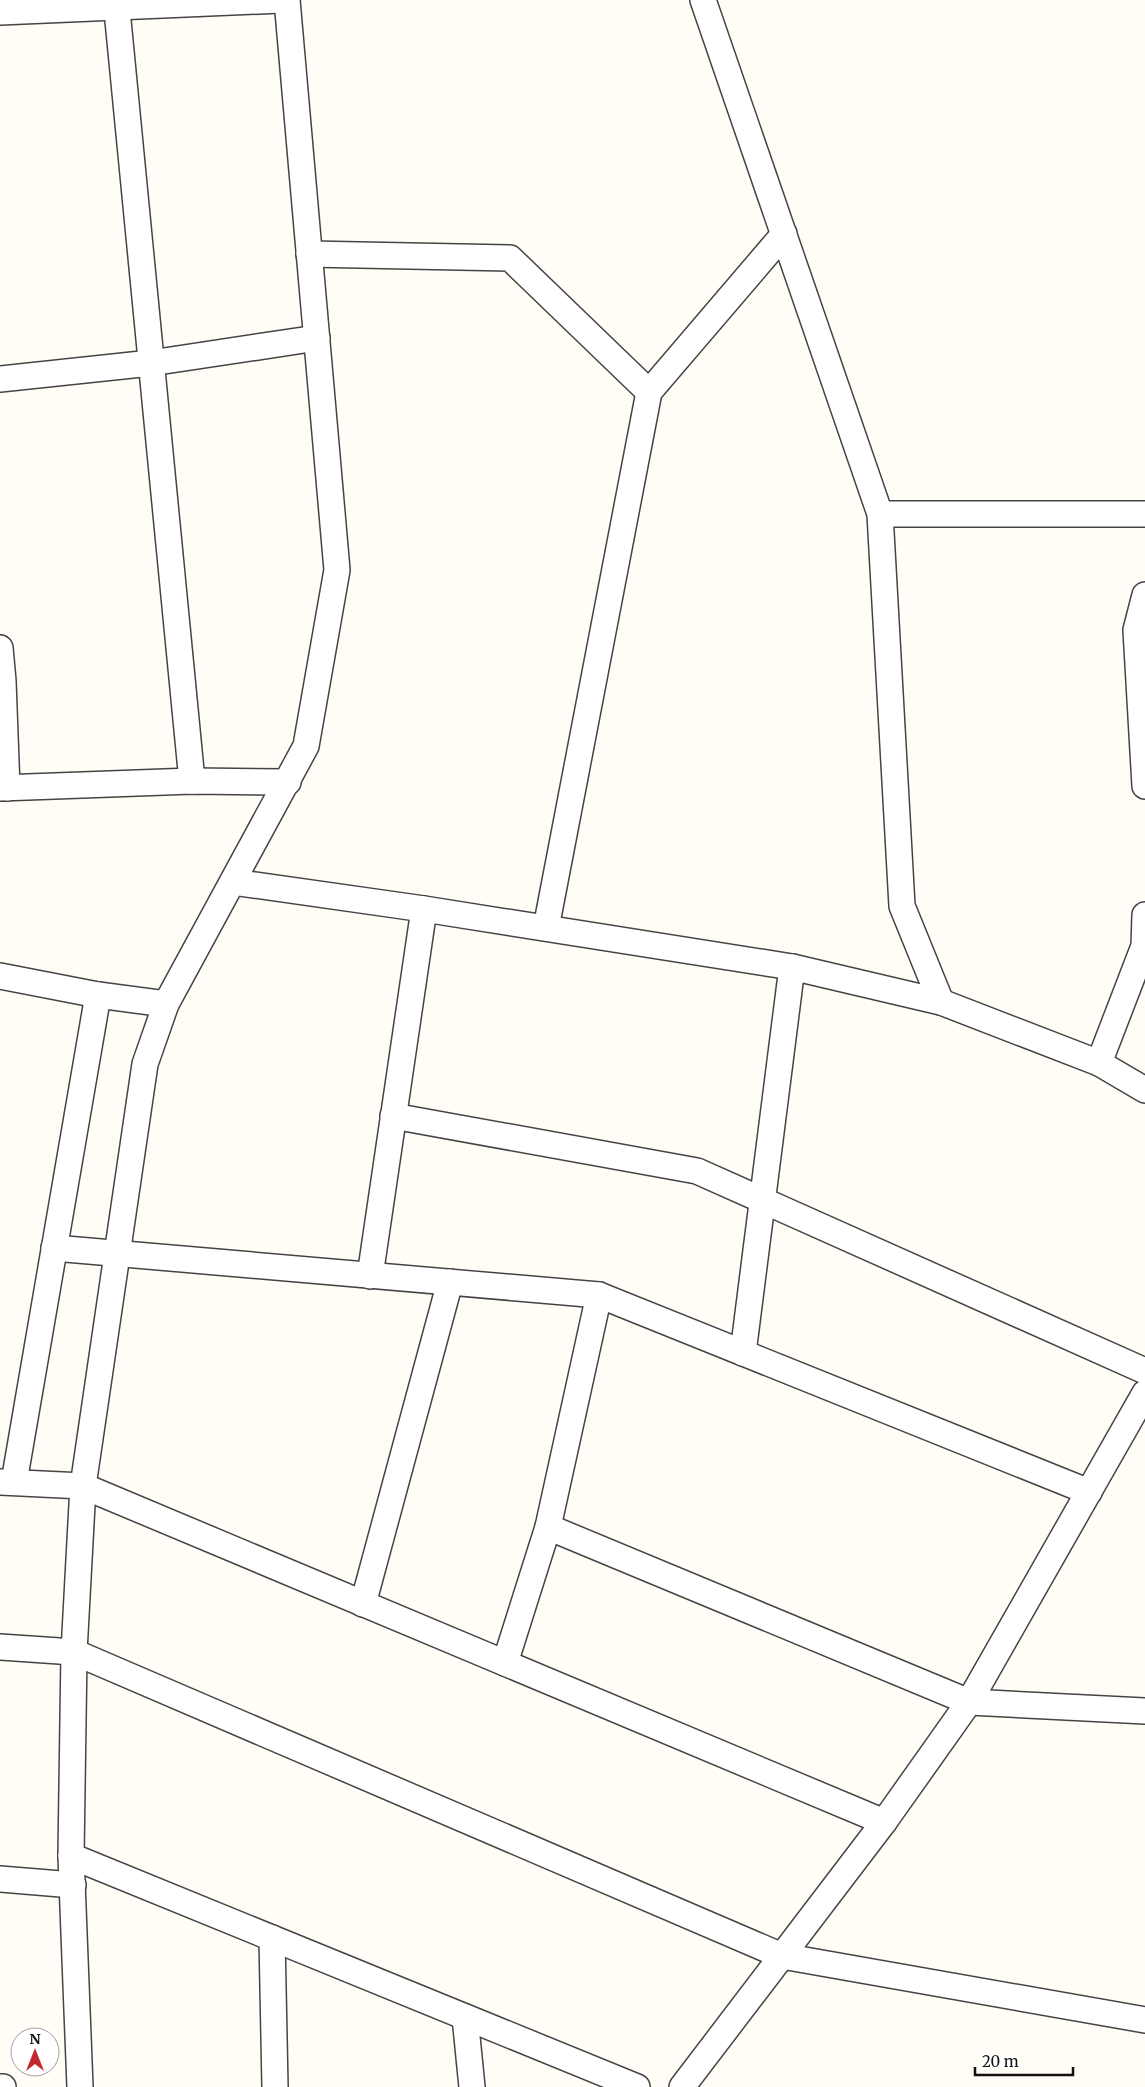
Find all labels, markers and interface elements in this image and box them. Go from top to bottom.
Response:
north arrow [10,2027,60,2077]
text: N [29,2030,41,2048]
scale bar [975,2044,1072,2076]
text: 20 m [982,2052,1019,2071]

